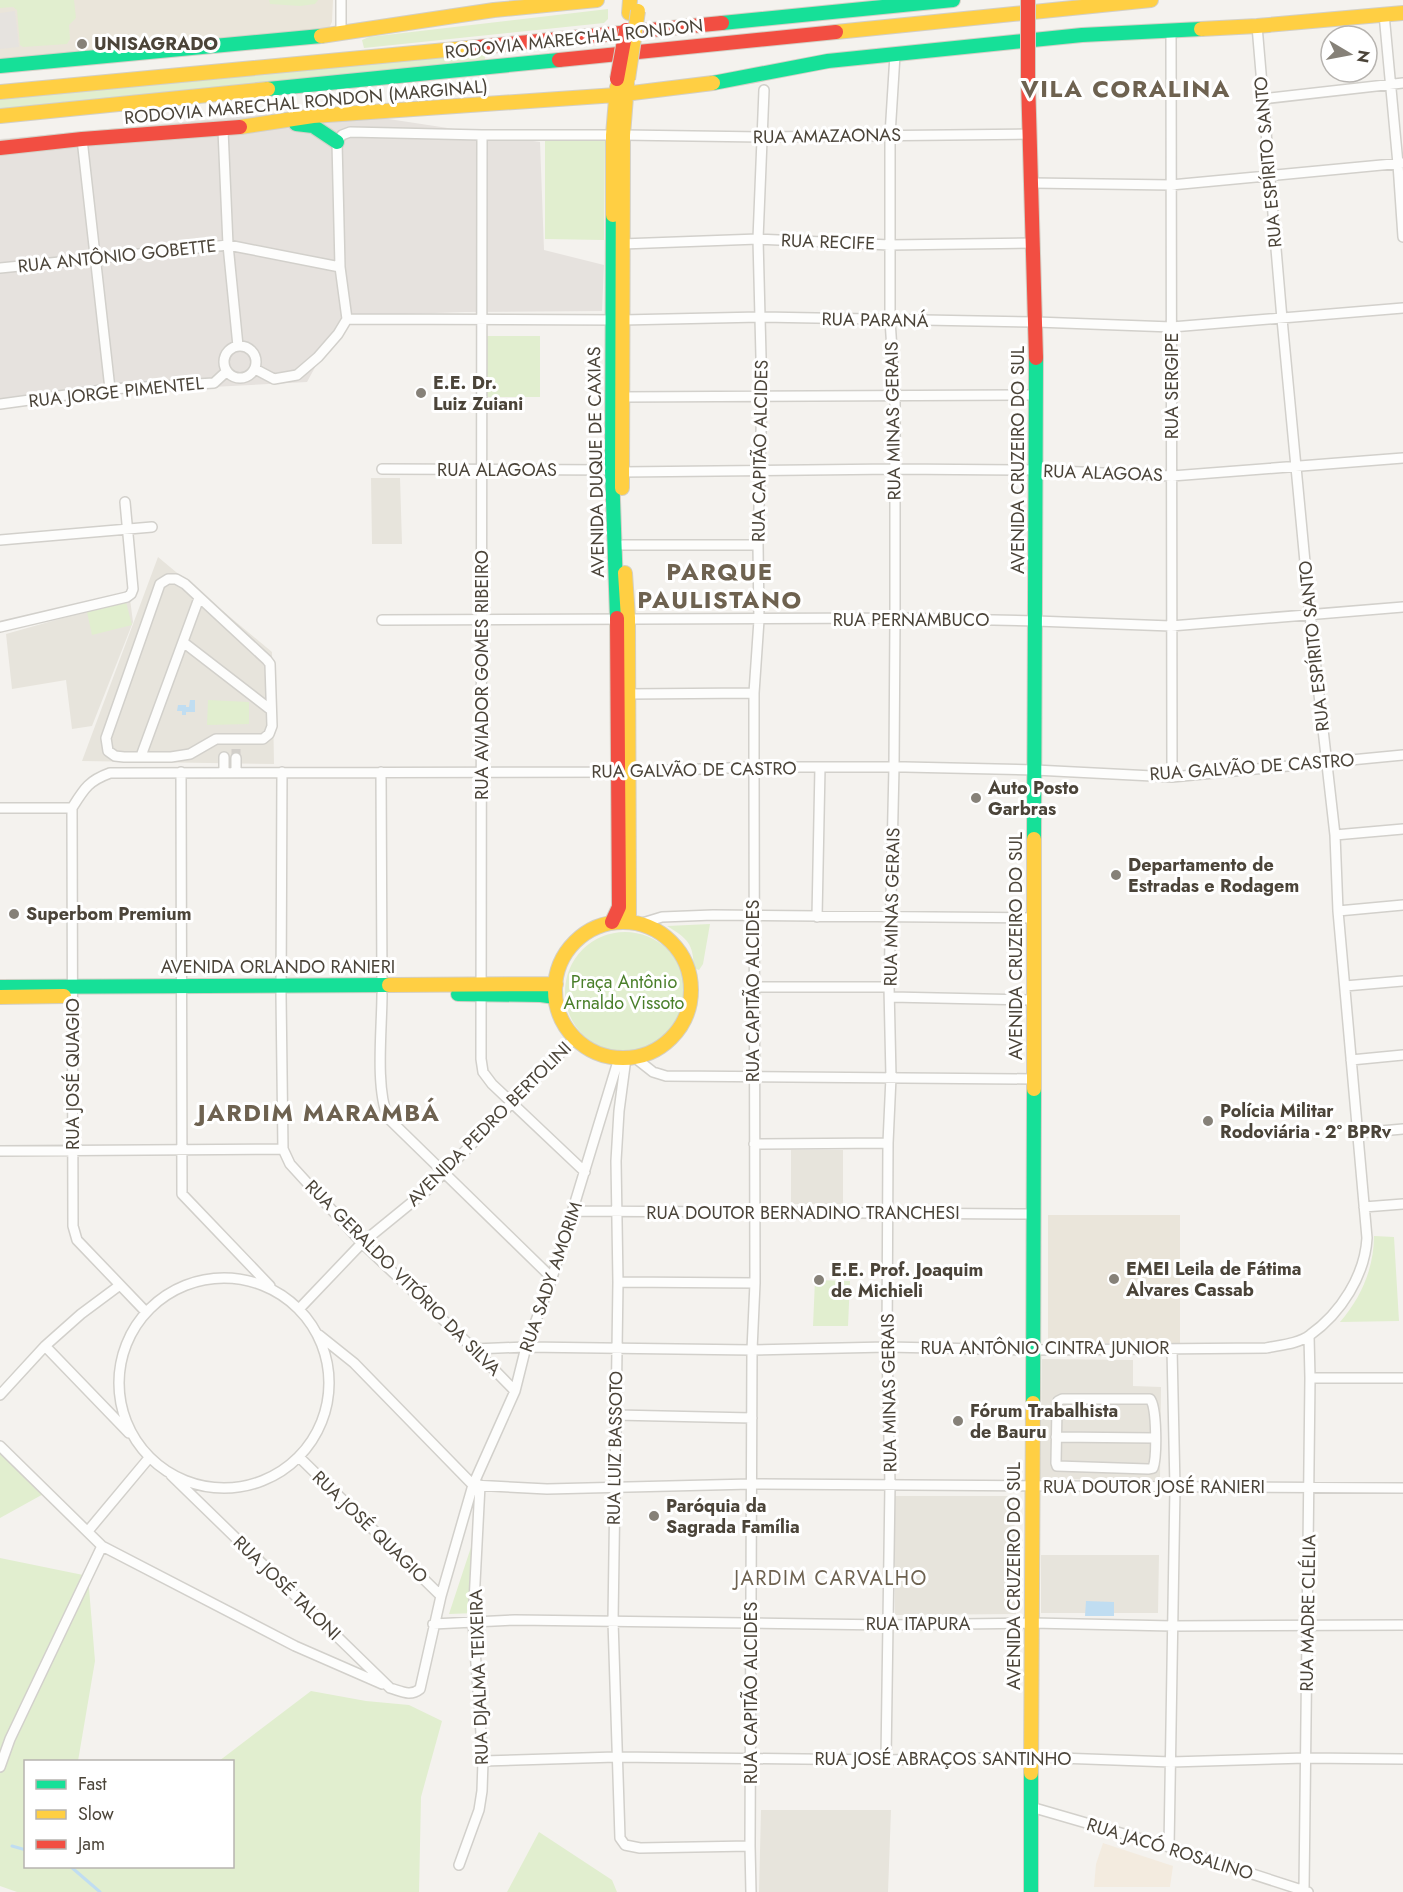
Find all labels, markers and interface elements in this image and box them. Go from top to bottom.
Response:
street label: RODOVIA MARECHAL RONDON [444,13,704,65]
north arrow [1319,24,1379,84]
place label: UNISAGRADO [94,31,218,57]
marker: UNISAGRADO [75,37,89,51]
text: N [1351,48,1376,65]
district label: VILA CORALINA [1020,71,1231,106]
street label: RODOVIA MARECHAL RONDON (MARGINAL) [123,73,489,131]
street label: RUA ESPÍRITO SANTO [1248,75,1288,249]
street label: RUA AMAZAONAS [753,122,901,150]
street label: RUA RECIFE [780,227,876,257]
street label: RUA ANTÔNIO GOBETTE [16,233,218,279]
street label: RUA PARANÁ [821,306,929,334]
street label: RUA SERGIPE [1159,333,1185,439]
street label: RUA MINAS GERAIS [879,341,907,501]
street label: AVENIDA DUQUE DE CAXIAS [581,346,611,578]
street label: AVENIDA CRUZEIRO DO SUL [1005,346,1031,574]
street label: RUA CAPITÃO ALCIDES [745,359,775,542]
street label: RUA JORGE PIMENTEL [27,370,205,414]
place label: E.E. Dr. Luiz Zuiani [433,370,523,417]
marker: E.E. Dr. Luiz Zuiani [414,386,428,400]
street label: RUA ALAGOAS [437,457,557,483]
street label: RUA ALAGOAS [1043,458,1163,488]
street label: RUA AVIADOR GOMES RIBEIRO [469,550,495,800]
district label: PARQUE PAULISTANO [637,554,803,617]
street label: RUA ESPÍRITO SANTO [1292,559,1336,733]
street label: RUA PERNAMBUCO [833,607,989,633]
street label: RUA GALVÃO DE CASTRO [1149,747,1355,787]
street label: RUA GALVÃO DE CASTRO [591,755,797,785]
place label: Auto Posto Garbras [987,775,1079,822]
marker: Auto Posto Garbras [969,791,983,805]
street label: RUA MINAS GERAIS [878,827,906,987]
street label: AVENIDA CRUZEIRO DO SUL [1003,832,1029,1060]
place label: Departamento de Estradas e Rodagem [1128,852,1299,899]
marker: Departamento de Estradas e Rodagem [1109,868,1123,882]
street label: RUA CAPITÃO ALCIDES [740,900,766,1082]
place label: Superbom Premium [26,901,191,927]
marker: Superbom Premium [7,907,21,921]
street label: AVENIDA ORLANDO RANIERI [161,954,395,980]
park label: Praça Antônio Arnaldo Vissoto [564,969,685,1016]
street label: RUA JOSÉ QUAGIO [60,998,86,1150]
street label: AVENIDA PEDRO BERTOLINI [401,1036,577,1212]
district label: JARDIM MARAMBÁ [194,1095,440,1130]
place label: Polícia Militar Rodoviária - 2º BPRv [1220,1098,1392,1145]
marker: Polícia Militar Rodoviária - 2º BPRv [1201,1114,1215,1128]
street label: RUA GERALDO VITÓRIO DA SILVA [299,1174,507,1382]
street label: RUA SADY AMORIM [513,1198,589,1356]
street label: RUA DOUTOR BERNADINO TRANCHESI [646,1200,960,1226]
place label: EMEI Leila de Fátima Alvares Cassab [1125,1256,1301,1303]
place label: E.E. Prof. Joaquim de Michieli [831,1257,983,1304]
marker: EMEI Leila de Fátima Alvares Cassab [1107,1272,1121,1286]
marker: E.E. Prof. Joaquim de Michieli [812,1273,826,1287]
street label: RUA MINAS GERAIS [875,1313,903,1473]
street label: RUA ANTÔNIO CINTRA JUNIOR [921,1335,1169,1361]
street label: RUA LUIZ BASSOTO [601,1371,629,1525]
place label: Fórum Trabalhista de Bauru [970,1398,1118,1445]
marker: Fórum Trabalhista de Bauru [951,1414,965,1428]
street label: AVENIDA CRUZEIRO DO SUL [1001,1462,1027,1690]
street label: RUA JOSÉ QUAGIO [306,1465,434,1589]
street label: RUA DOUTOR JOSÉ RANIERI [1043,1474,1265,1500]
place label: Paróquia da Sagrada Família [666,1493,800,1540]
marker: Paróquia da Sagrada Família [647,1509,661,1523]
street label: RUA JOSÉ TALONI [227,1530,347,1646]
street label: RUA MADRE CLÉLIA [1294,1534,1322,1692]
district label: JARDIM CARVALHO [731,1564,928,1593]
street label: RUA DJALMA TEIXEIRA [463,1588,495,1765]
street label: RUA CAPITÃO ALCIDES [738,1602,764,1784]
street label: RUA ITAPURA [866,1611,970,1637]
street label: RUA JOSÉ ABRAÇOS SANTINHO [814,1746,1072,1772]
legend [24,1760,234,1868]
text: Fast [78,1771,107,1797]
text: Slow [78,1801,115,1827]
street label: RUA JACÓ ROSALINO [1083,1811,1257,1887]
text: Jam [76,1831,105,1857]

